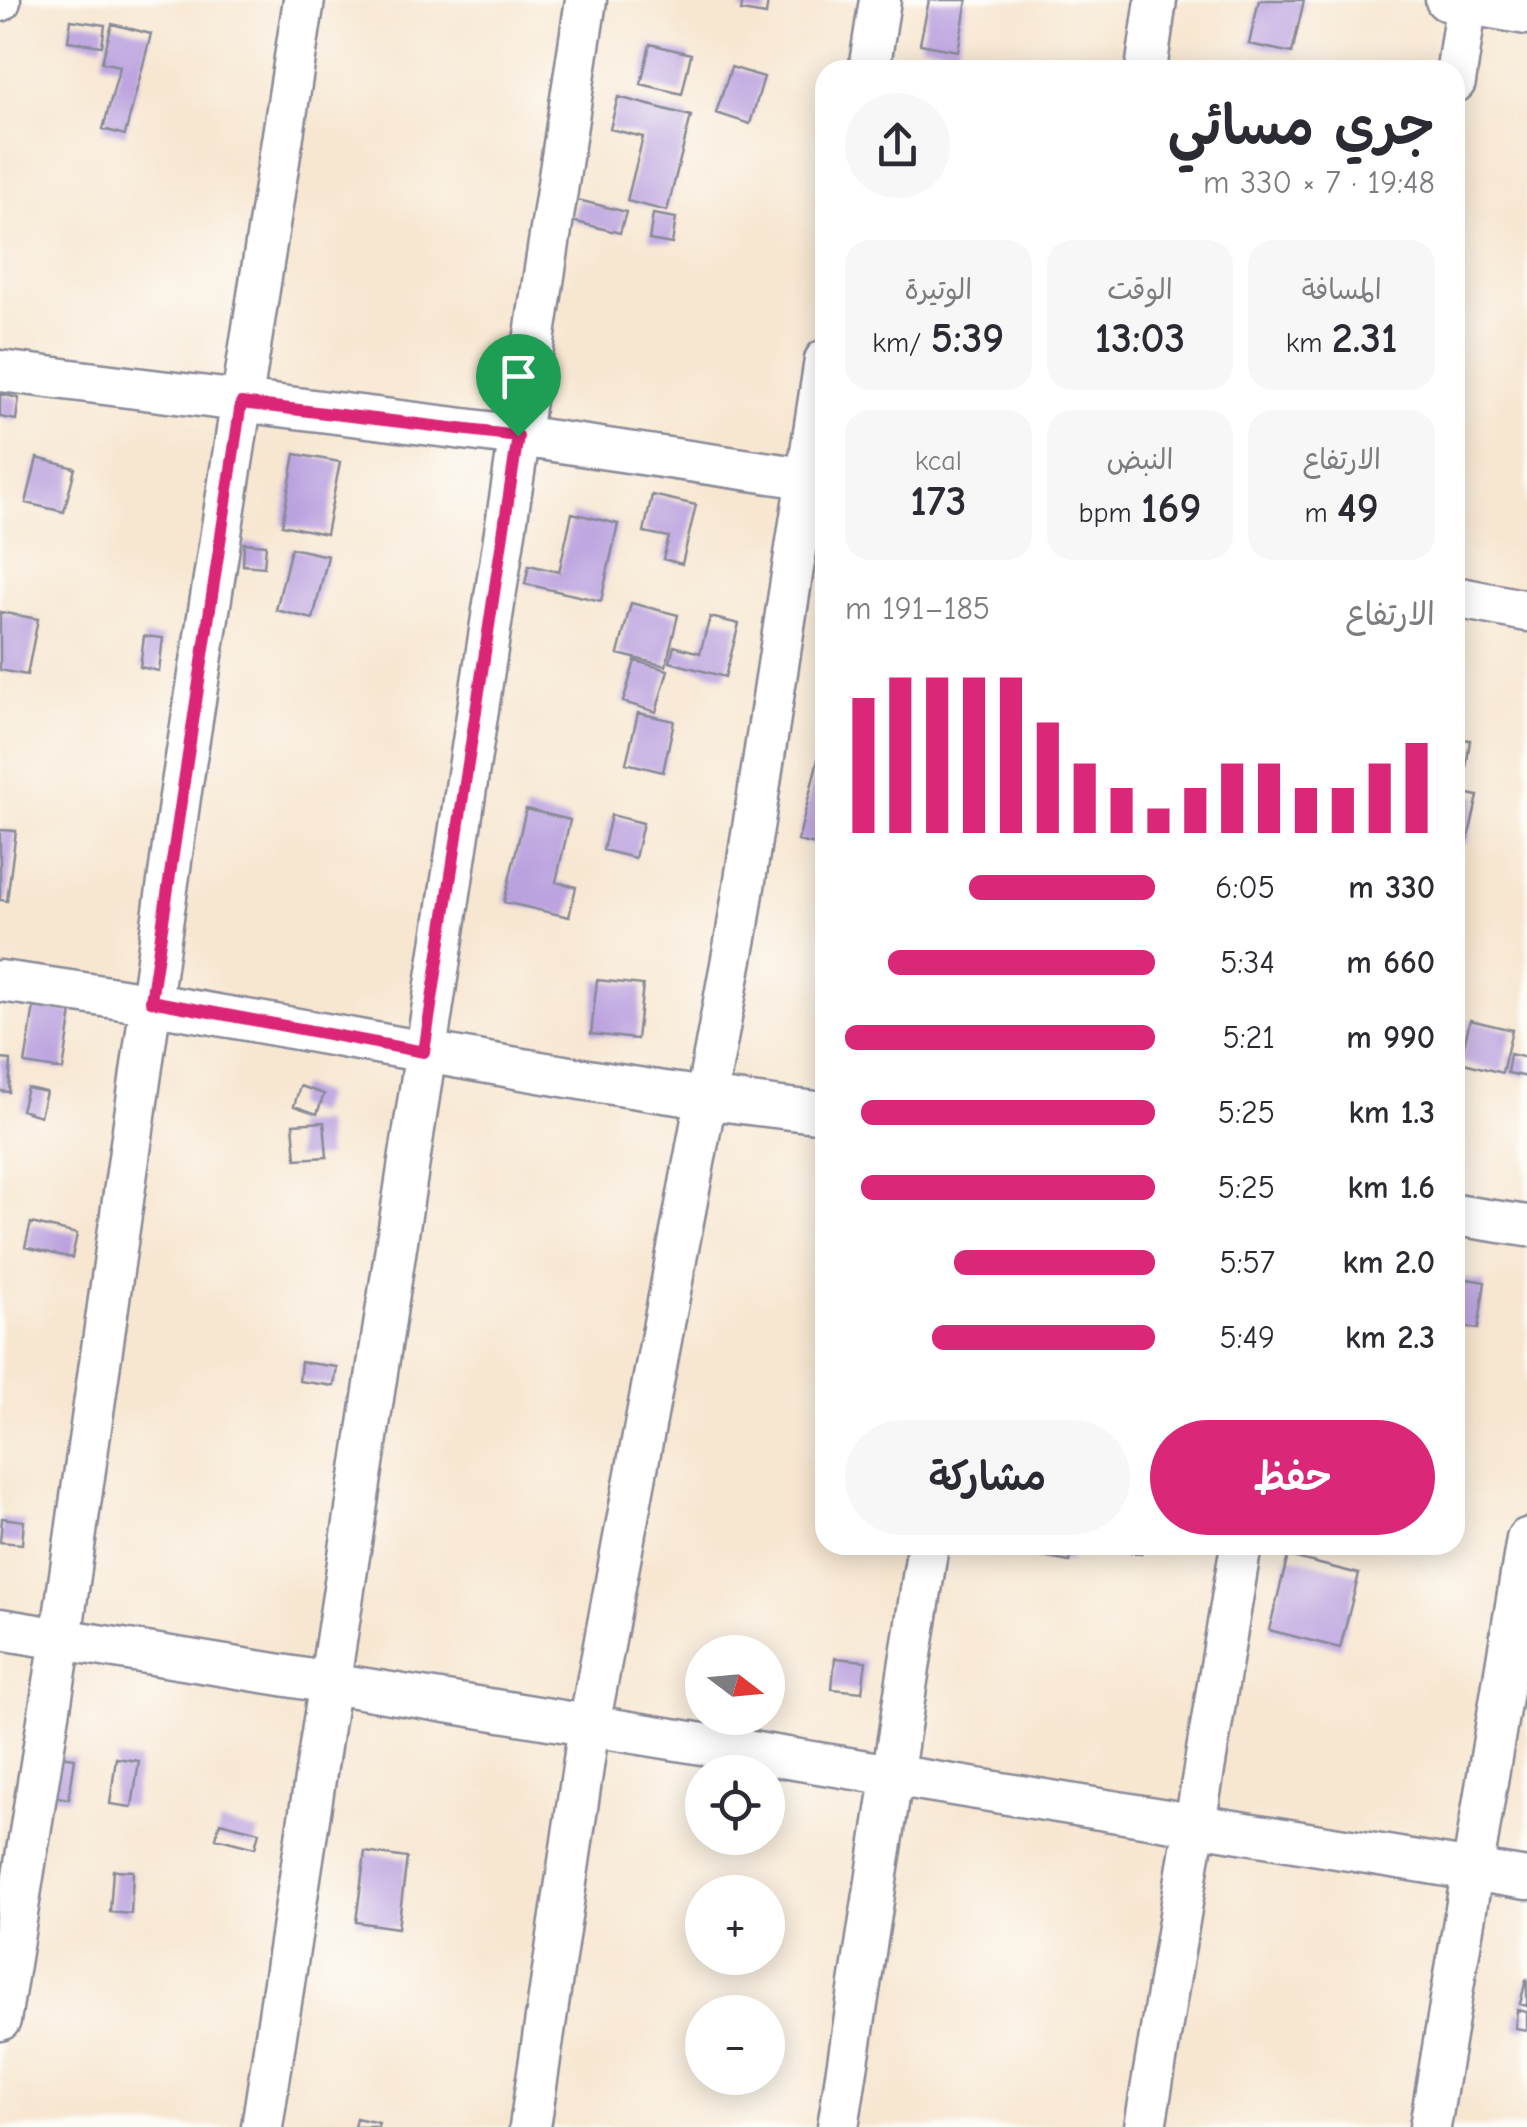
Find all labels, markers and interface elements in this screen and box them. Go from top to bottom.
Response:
button: share [845,93,950,198]
text: جري مسائي [1168,94,1435,158]
text: 19:48 · 7 × 330 m [1203,164,1435,201]
text: الوتيرة [905,274,972,306]
text: الوقت [1107,274,1173,306]
text: المسافة [1302,274,1382,306]
text: 5:39 [931,314,1004,363]
text: 13:03 [1095,314,1185,363]
text: 2.31 [1332,314,1398,363]
text: /km [872,327,931,359]
text: km [1286,327,1332,359]
pin [476,334,561,437]
icon: arrive [491,349,546,404]
text: النبض [1107,444,1173,476]
text: الارتفاع [1302,444,1381,476]
text: kcal [915,445,962,477]
text: 173 [910,477,966,526]
text: 169 [1141,484,1201,533]
text: 49 [1337,484,1379,533]
text: bpm [1079,497,1141,529]
text: m [1305,497,1337,529]
text: 185–191 m [845,590,990,627]
text: الارتفاع [1345,596,1435,633]
text: 6:05 [1215,869,1275,906]
text: 330 m [1348,869,1435,906]
text: 5:34 [1220,944,1275,981]
text: 660 m [1346,944,1435,981]
text: 5:21 [1222,1019,1275,1056]
text: 990 m [1346,1019,1435,1056]
text: 5:25 [1218,1094,1275,1131]
text: 1.3 km [1348,1094,1435,1131]
text: 5:25 [1218,1169,1275,1206]
text: 1.6 km [1347,1169,1435,1206]
text: 5:57 [1219,1244,1275,1281]
text: 2.0 km [1342,1244,1435,1281]
text: 5:49 [1219,1319,1275,1356]
text: 2.3 km [1345,1319,1435,1356]
button: مشاركة [845,1420,1130,1535]
button: حفظ [1150,1420,1435,1535]
north arrow [685,1635,785,1735]
map controls [685,1635,785,2095]
button: locate [685,1755,785,1855]
button: + [685,1875,785,1975]
button: − [685,1995,785,2095]

